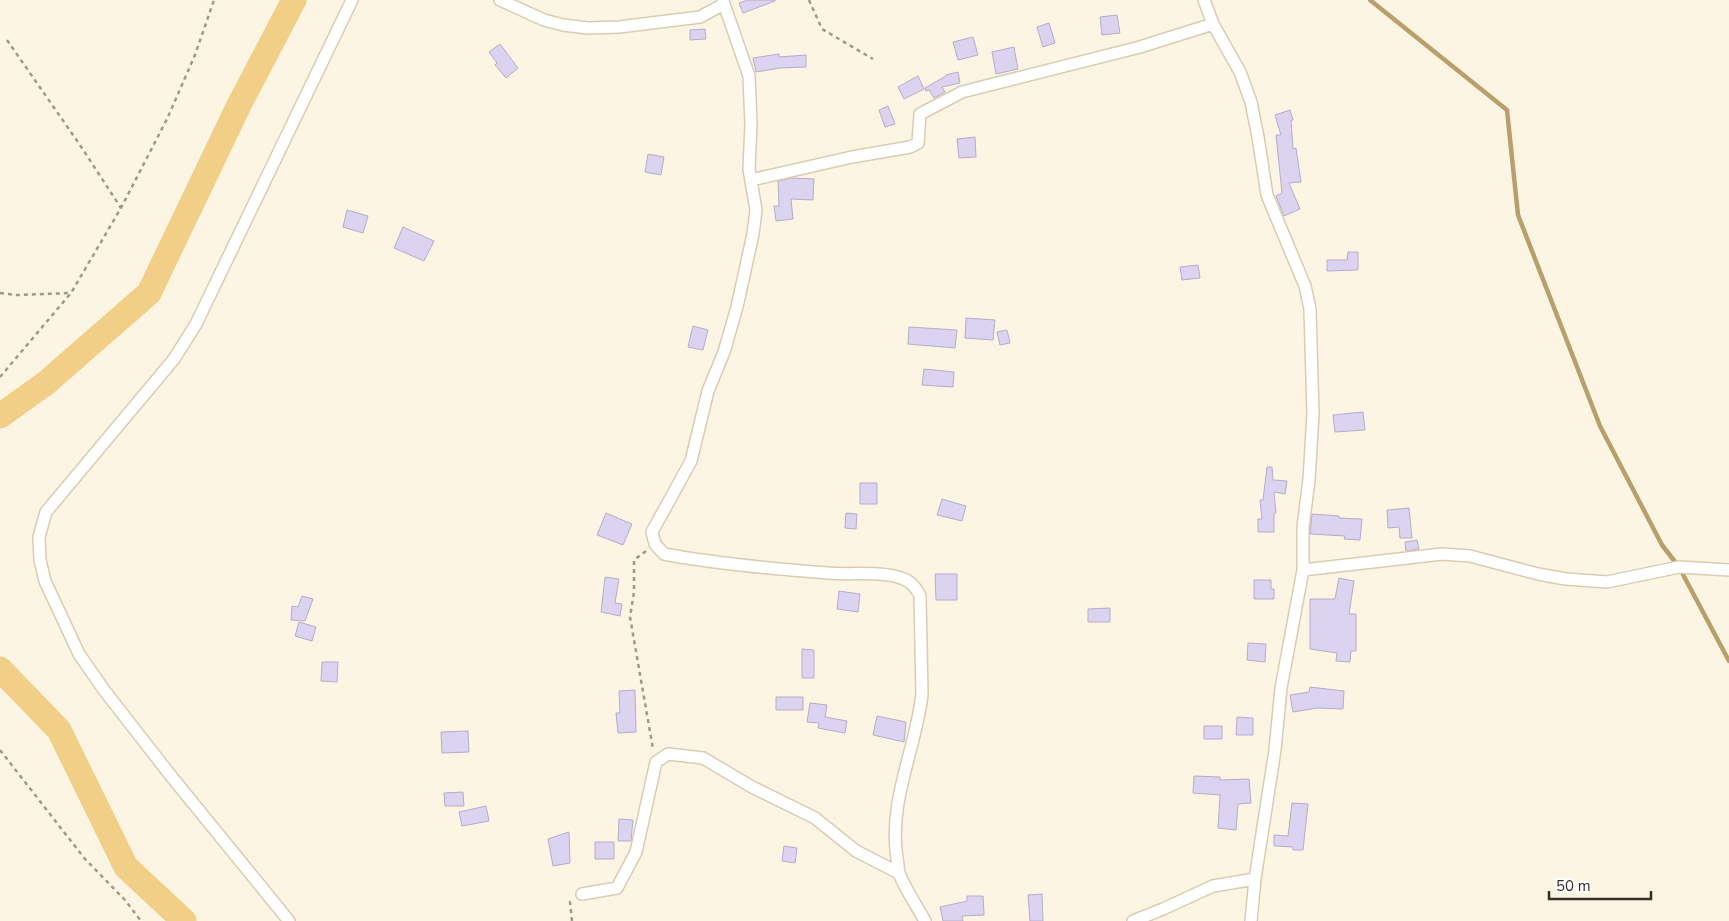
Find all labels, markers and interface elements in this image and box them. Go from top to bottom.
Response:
scale bar [1549,868,1652,900]
text: 50 m [1556,876,1591,896]

